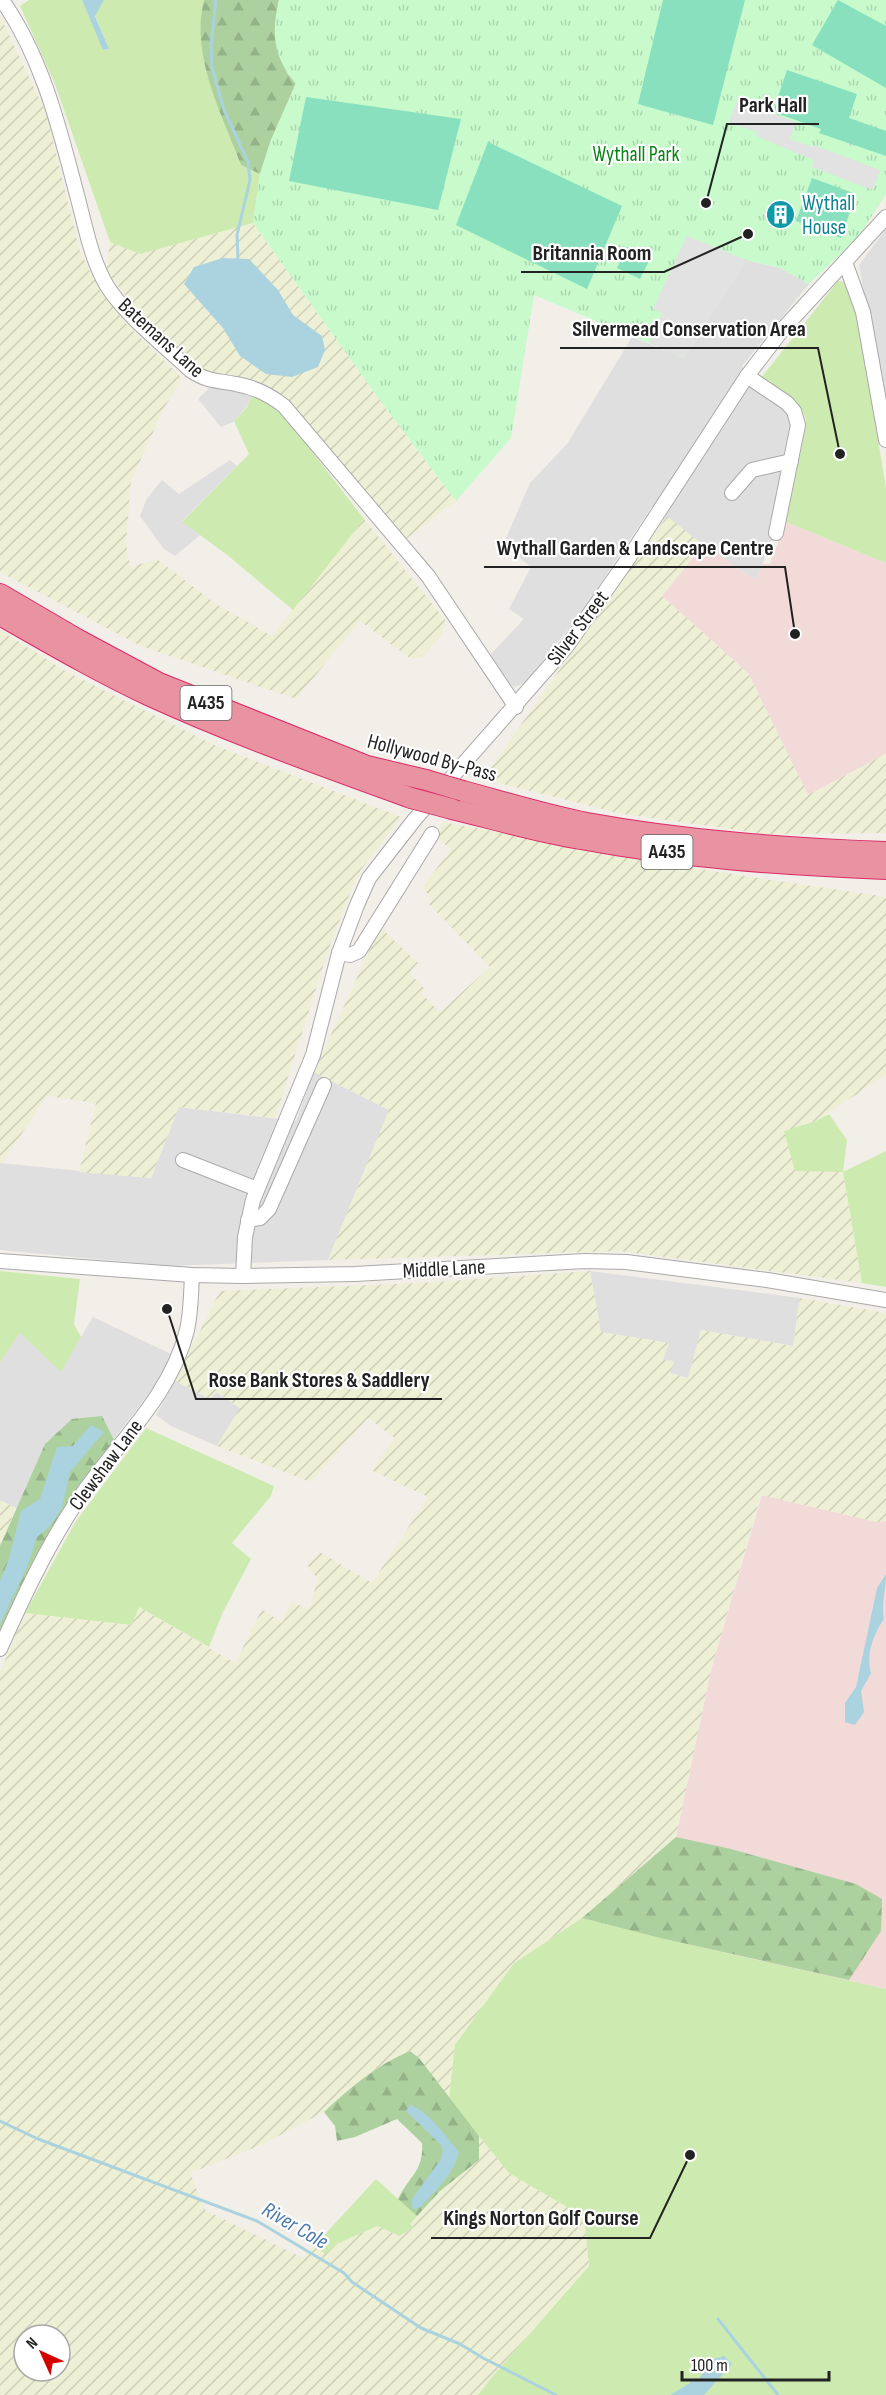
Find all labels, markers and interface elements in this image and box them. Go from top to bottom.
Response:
callout: Park Hall [727,84,819,124]
text: Park Hall [739,92,807,119]
park label: Wythall Park [592,142,680,167]
place label: Wythall House [802,191,855,240]
building icon: Wythall House [765,199,797,231]
callout: Britannia Room [521,232,664,272]
text: Britannia Room [533,240,651,267]
street label: Batemans Lane [113,293,209,383]
callout: Silvermead Conservation Area [560,308,818,348]
text: Silvermead Conservation Area [572,316,806,343]
callout: Wythall Garden & Landscape Centre [484,527,785,567]
text: Wythall Garden & Landscape Centre [496,535,774,562]
street label: Silver Street [542,586,614,670]
road number: A435 [180,686,232,720]
street label: Hollywood By-Pass [365,729,499,787]
road number: A435 [642,835,692,869]
street label: Middle Lane [402,1254,486,1284]
callout: Rose Bank Stores & Saddlery [196,1359,442,1399]
text: Rose Bank Stores & Saddlery [208,1367,430,1394]
street label: Clewshaw Lane [64,1415,148,1515]
water label: River Cole [257,2196,333,2256]
callout: Kings Norton Golf Course [431,2198,650,2238]
text: Kings Norton Golf Course [443,2205,639,2232]
north arrow [12,2323,72,2383]
text: N [23,2334,42,2353]
scale bar [682,2344,829,2382]
text: 100 m [691,2355,728,2376]

